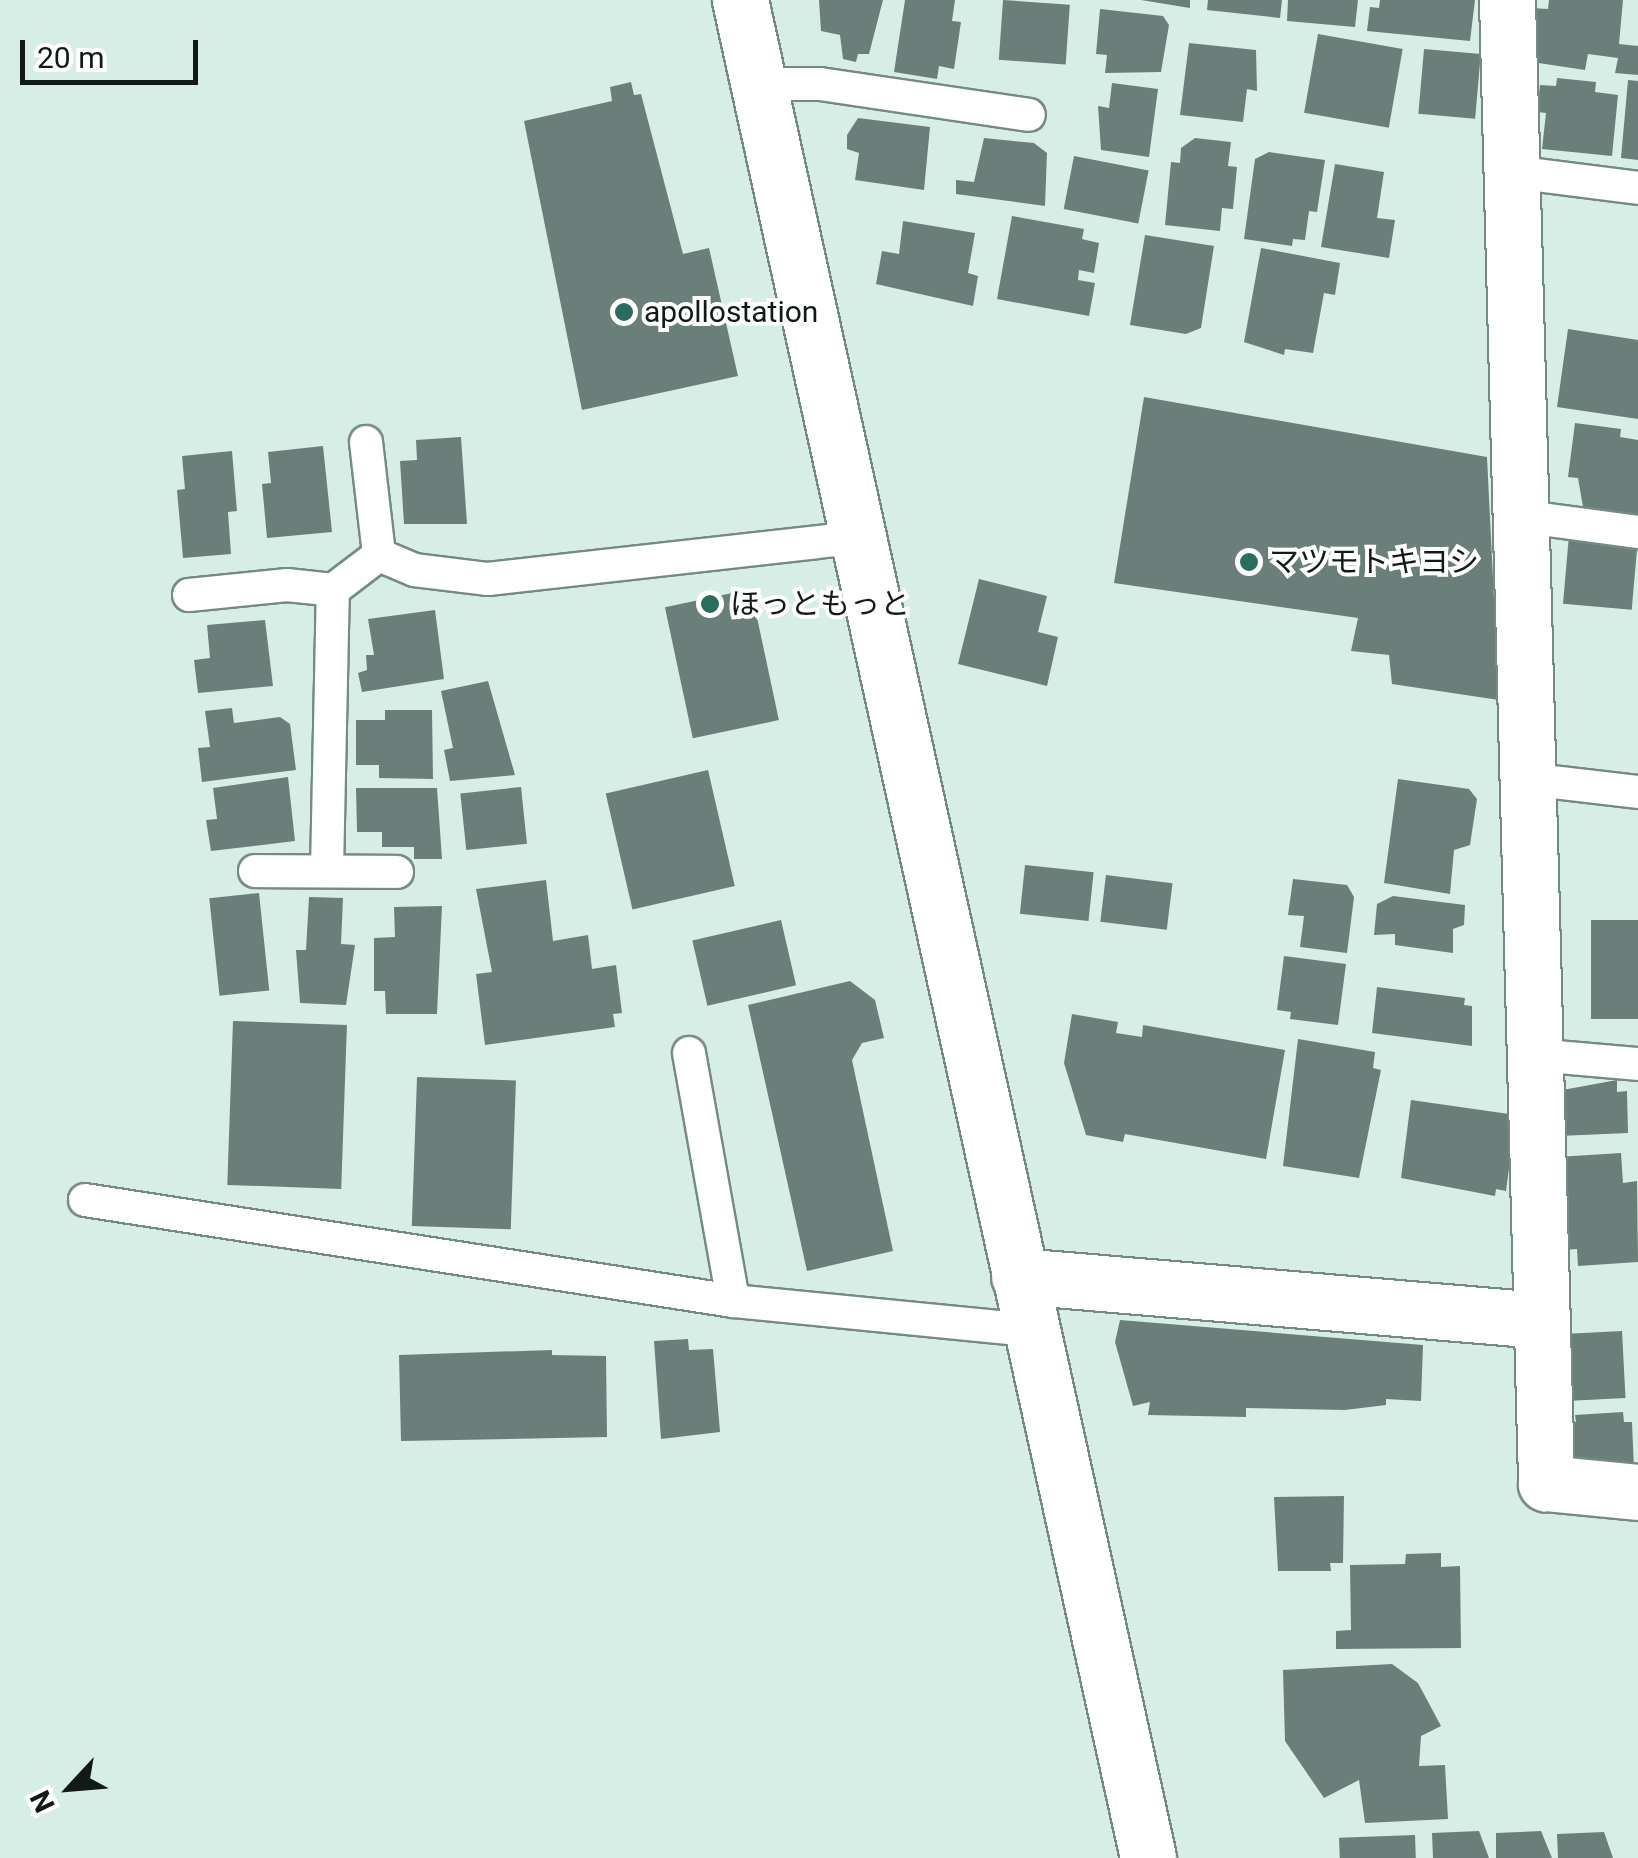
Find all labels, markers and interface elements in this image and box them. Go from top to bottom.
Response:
scale bar [25,20,202,82]
text: 20 m [37,40,104,75]
place label: apollostation [644,294,818,330]
marker: apollostation [613,301,635,323]
place label: マツモトキヨシ [1269,544,1479,580]
marker: マツモトキヨシ [1238,551,1260,573]
place label: ほっともっと [730,586,910,622]
marker: ほっともっと [699,593,721,615]
north arrow [20,1738,120,1838]
text: N [23,1785,62,1817]

